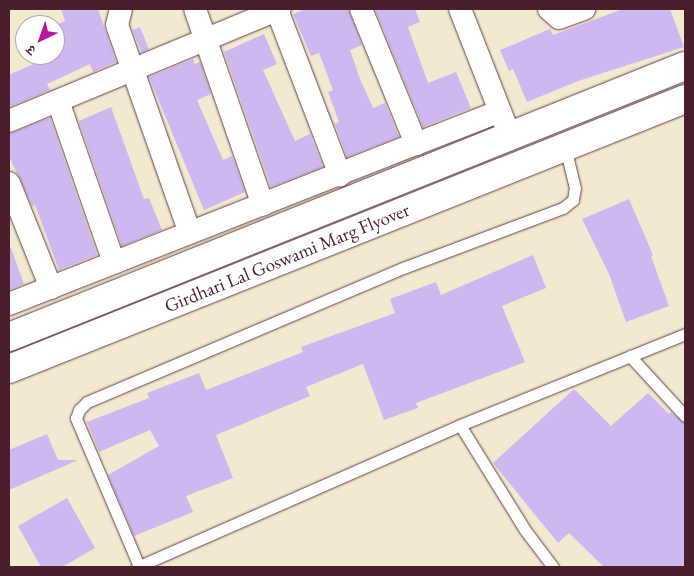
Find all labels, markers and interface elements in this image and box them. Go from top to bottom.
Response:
north arrow [15,15,65,65]
text: उ [22,41,39,59]
street label: Girdhari Lal Goswami Marg Flyover [161,198,413,318]

